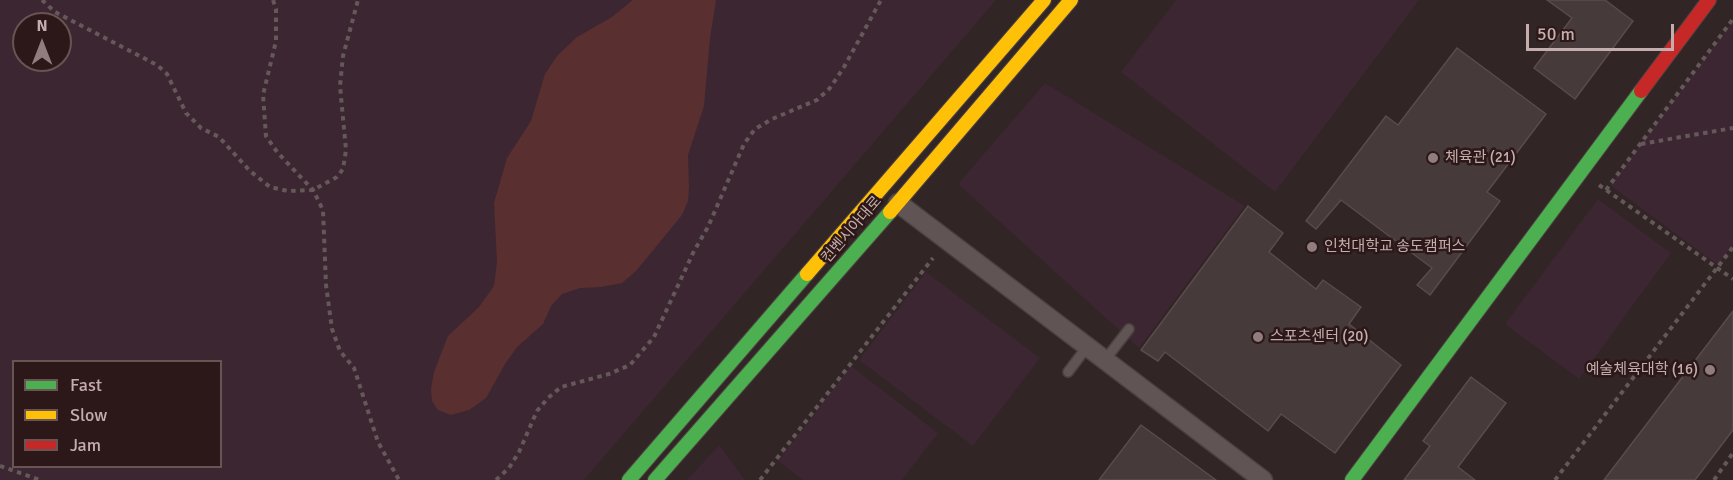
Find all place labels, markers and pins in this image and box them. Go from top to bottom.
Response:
place label: 체육관 (21) [1445,149,1516,167]
marker: 체육관 (21) [1426,151,1440,165]
place label: 인천대학교 송도캠퍼스 [1324,238,1465,256]
marker: 인천대학교 송도캠퍼스 [1305,240,1319,254]
place label: 스포츠센터 (20) [1270,328,1368,346]
marker: 스포츠센터 (20) [1251,330,1265,344]
place label: 예술체육대학 (16) [1586,361,1698,379]
marker: 예술체육대학 (16) [1703,363,1717,377]

